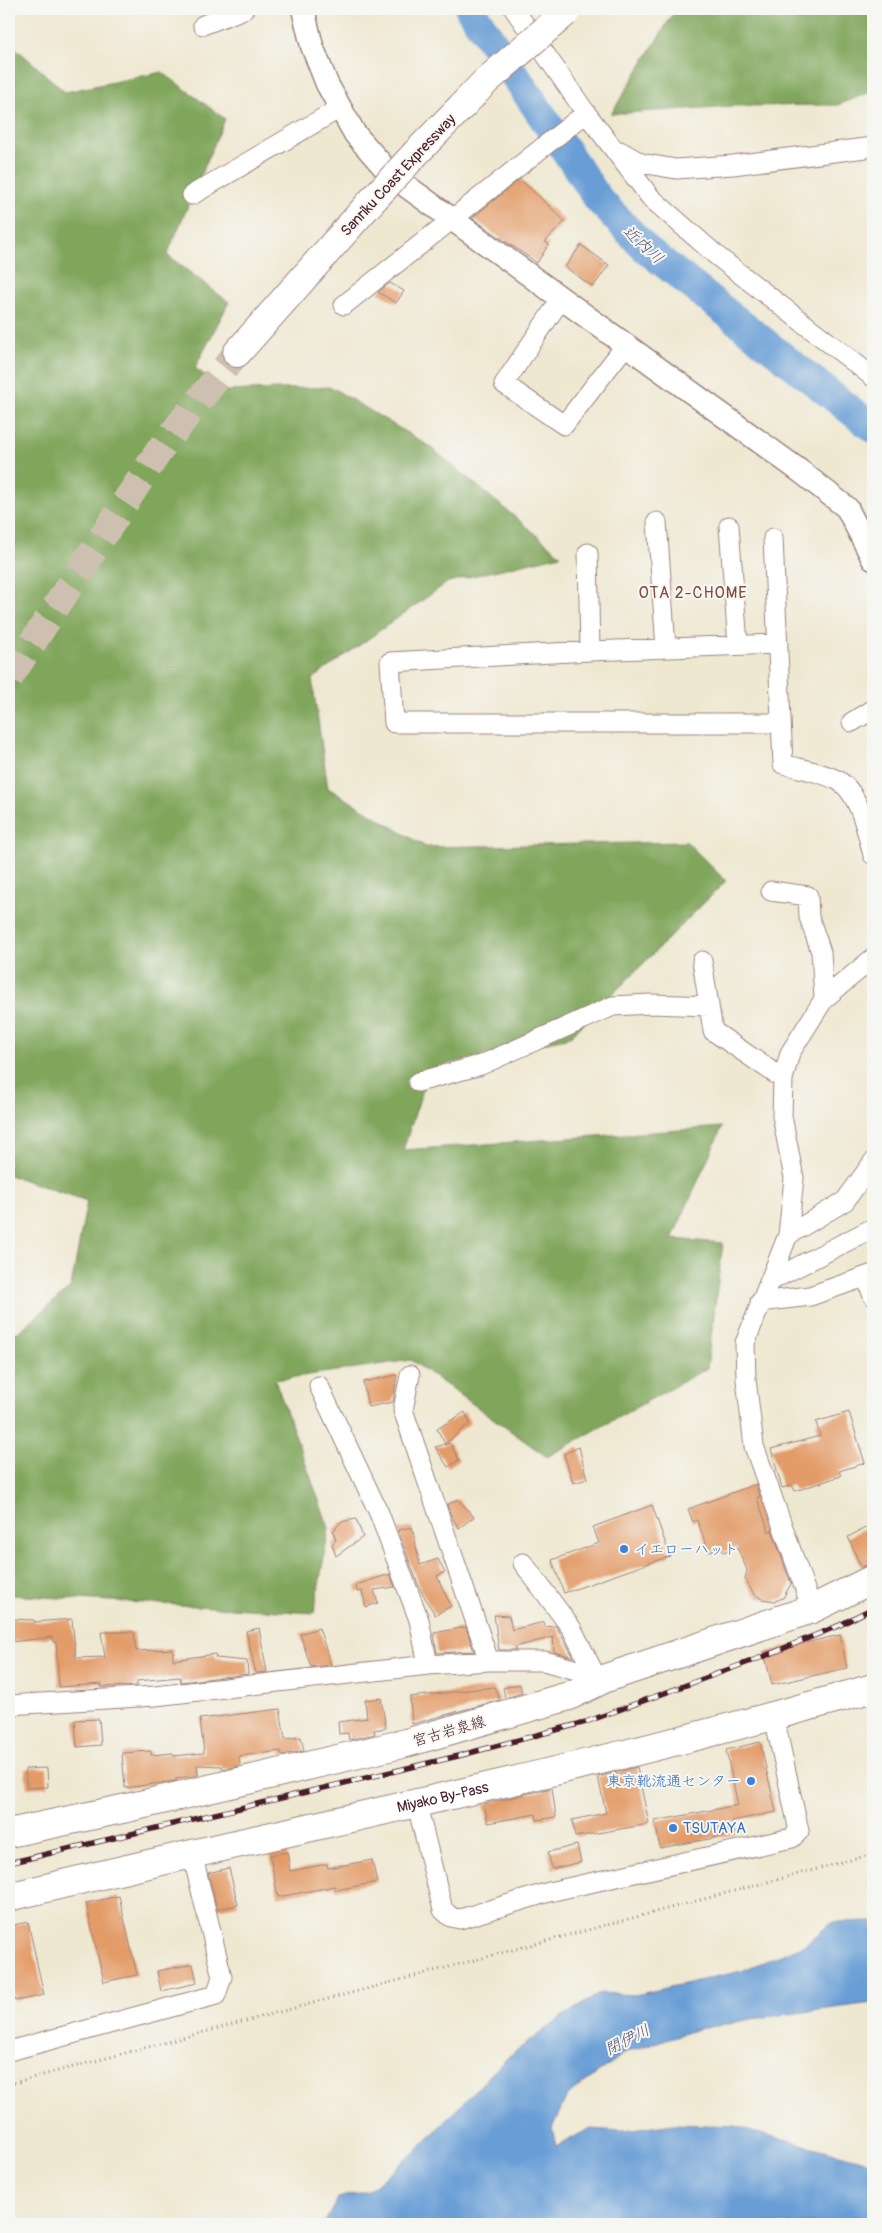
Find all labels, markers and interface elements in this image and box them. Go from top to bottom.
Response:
street label: Sanriku Coast Expressway [337,110,460,240]
water label: 近内川 [619,221,668,268]
district label: OTA 2-CHOME [638,583,748,603]
place label: イエローハット [634,1540,739,1559]
marker: イエローハット [618,1543,630,1555]
street label: 宮古岩泉線 [410,1712,488,1751]
place label: 東京靴流通センター [607,1772,741,1791]
marker: 東京靴流通センター [745,1775,757,1787]
street label: Miyako By-Pass [395,1778,491,1817]
place label: TSUTAYA [683,1819,746,1838]
marker: TSUTAYA [667,1822,679,1834]
water label: 閉伊川 [602,2020,653,2060]

